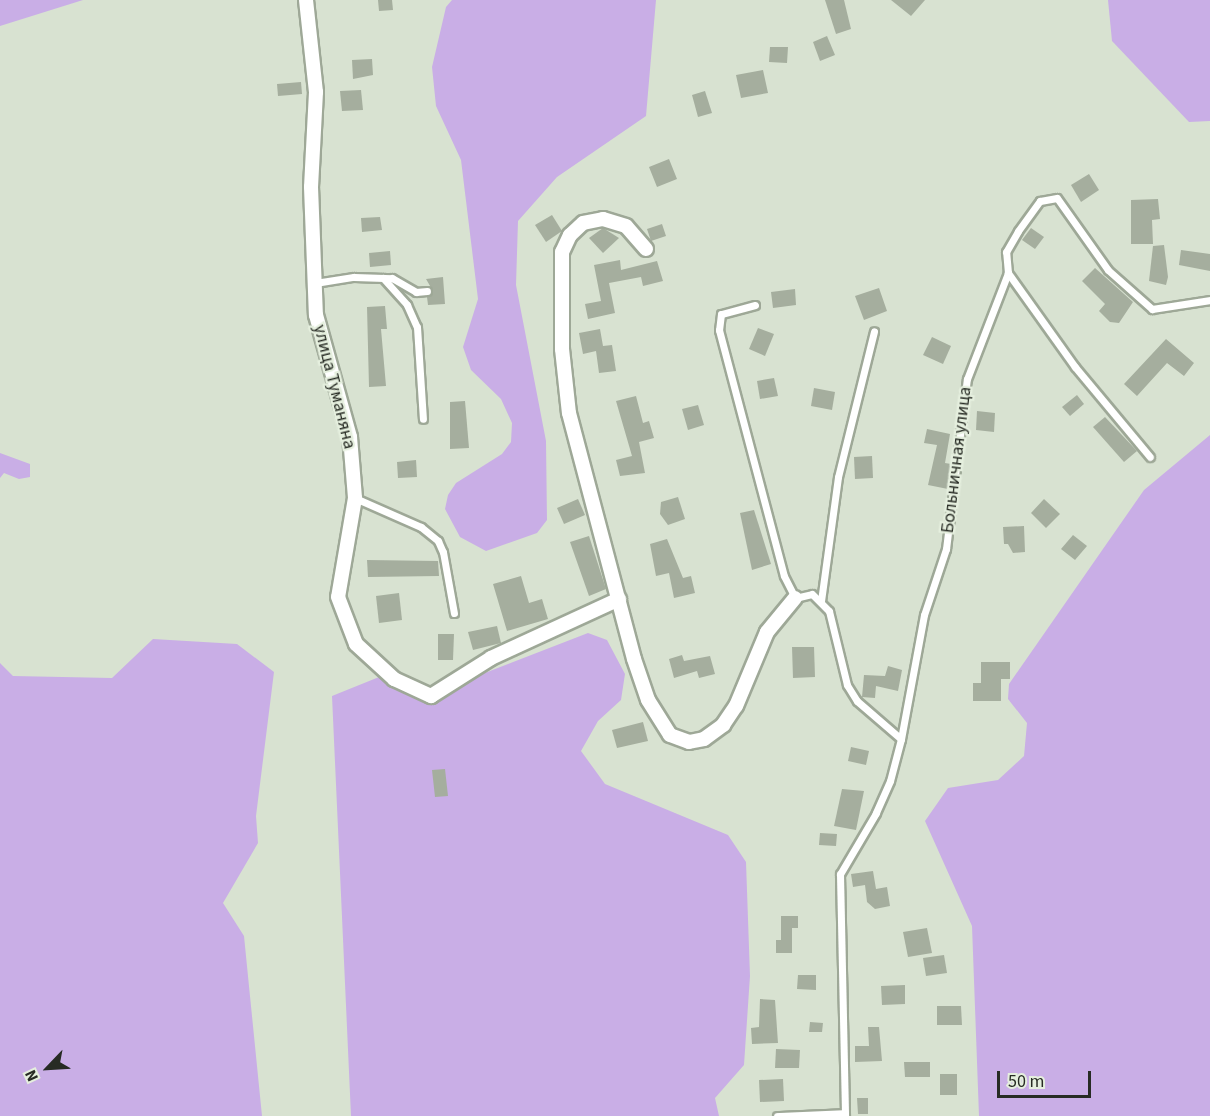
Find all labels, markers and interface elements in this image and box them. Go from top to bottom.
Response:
street label: улица Туманяна [308,323,360,451]
street label: Больничная улица [937,386,977,534]
north arrow [18,1038,78,1098]
scale bar [1000,1059,1094,1097]
text: N [19,1066,44,1085]
text: 50 m [1008,1069,1044,1094]

